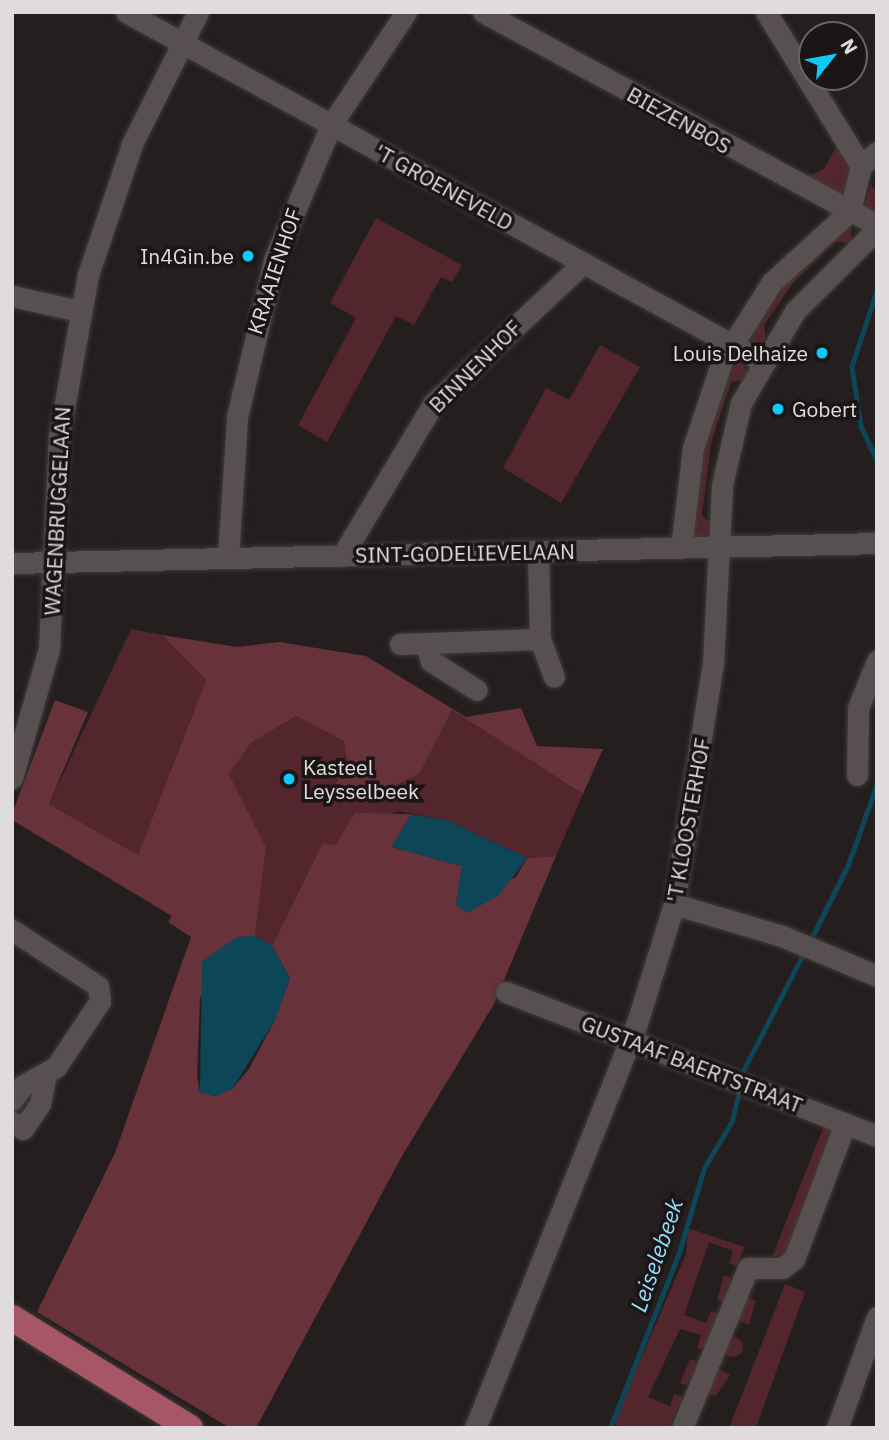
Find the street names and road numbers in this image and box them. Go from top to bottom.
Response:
street label: BIEZENBOS [623,81,735,159]
street label: 'T GROENEVELD [371,139,517,235]
street label: KRAAIENHOF [242,205,306,337]
street label: BINNENHOF [424,315,526,417]
street label: WAGENBRUGGELAAN [39,406,75,616]
street label: SINT-GODELIEVELAAN [355,538,575,568]
street label: 'T KLOOSTERHOF [661,736,715,904]
street label: GUSTAAF BAERTSTRAAT [578,1010,806,1118]

